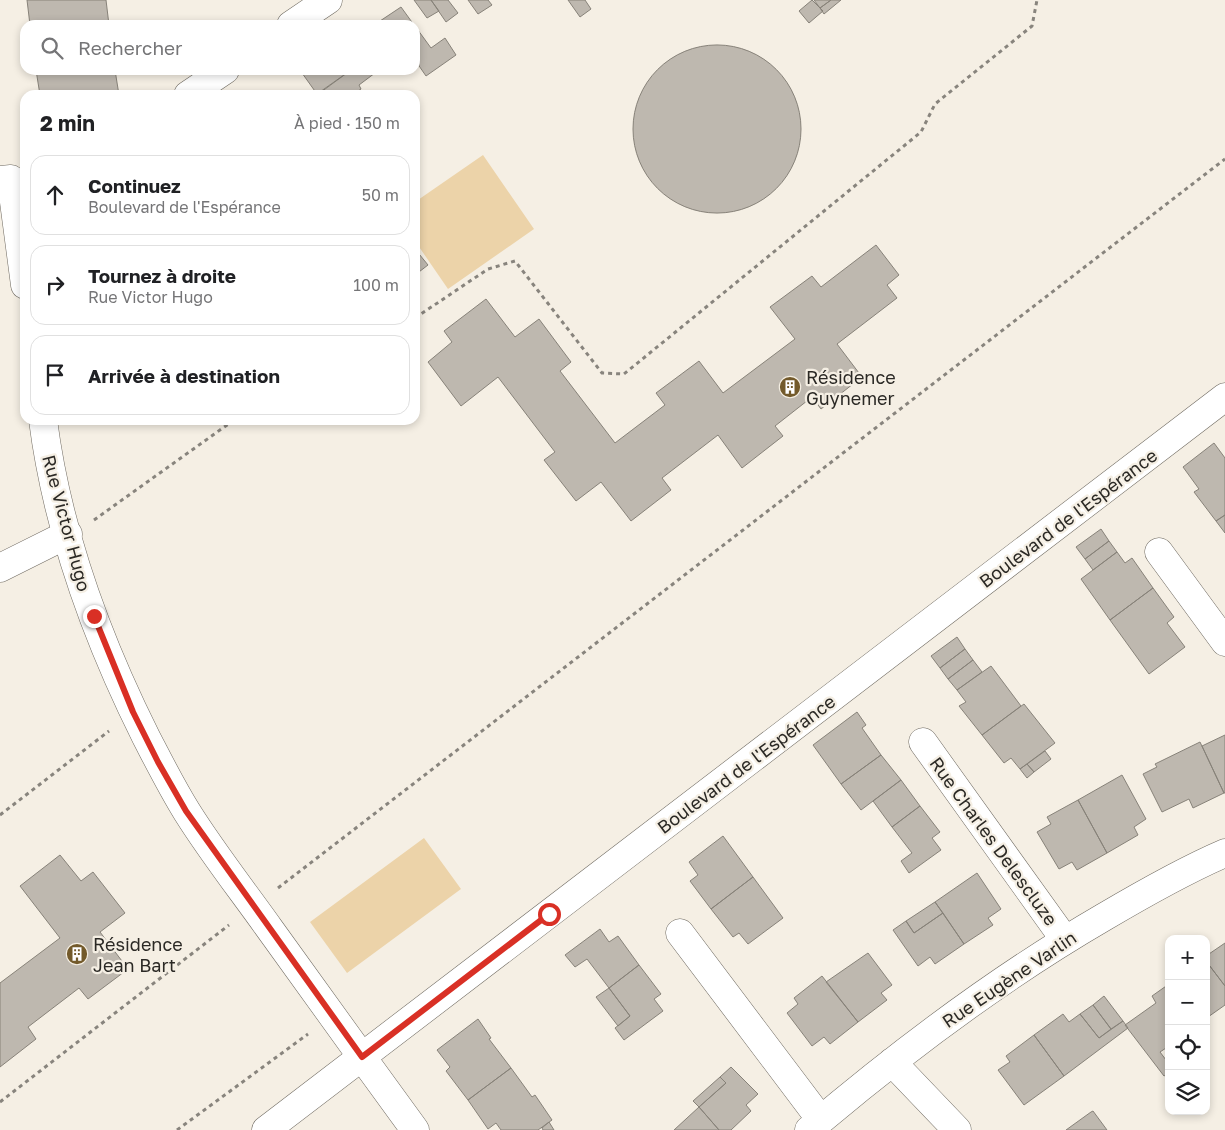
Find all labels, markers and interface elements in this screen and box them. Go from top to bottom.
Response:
search box [20,20,420,75]
icon: search [38,34,66,62]
text: Rechercher [78,36,183,59]
text: 2 min [40,110,95,136]
text: À pied · 150 m [294,113,400,133]
text: Continuez [88,174,181,197]
icon: ahead [41,181,69,209]
text: 50 m [362,185,399,205]
text: Boulevard de l'Espérance [88,197,281,217]
text: Tournez à droite [88,264,236,287]
icon: right [41,271,69,299]
text: 100 m [353,275,399,295]
text: Rue Victor Hugo [88,287,213,307]
icon: arrive [41,361,69,389]
text: Arrivée à destination [88,364,280,387]
place label: Résidence Guynemer [806,366,896,409]
building icon: Résidence Guynemer [778,375,802,399]
street label: Boulevard de l'Espérance [975,444,1161,592]
street label: Rue Victor Hugo [38,452,96,594]
route end [83,605,106,628]
street label: Boulevard de l'Espérance [653,690,839,838]
street label: Rue Charles Delescluze [925,752,1063,930]
route start [538,903,561,926]
street label: Rue Eugène Varlin [938,926,1080,1032]
place label: Résidence Jean Bart [93,933,183,976]
map controls [1165,935,1210,1115]
button: + [1165,935,1210,980]
building icon: Résidence Jean Bart [65,942,89,966]
button: − [1165,980,1210,1025]
button: locate [1165,1025,1210,1070]
button: layers [1165,1070,1210,1115]

